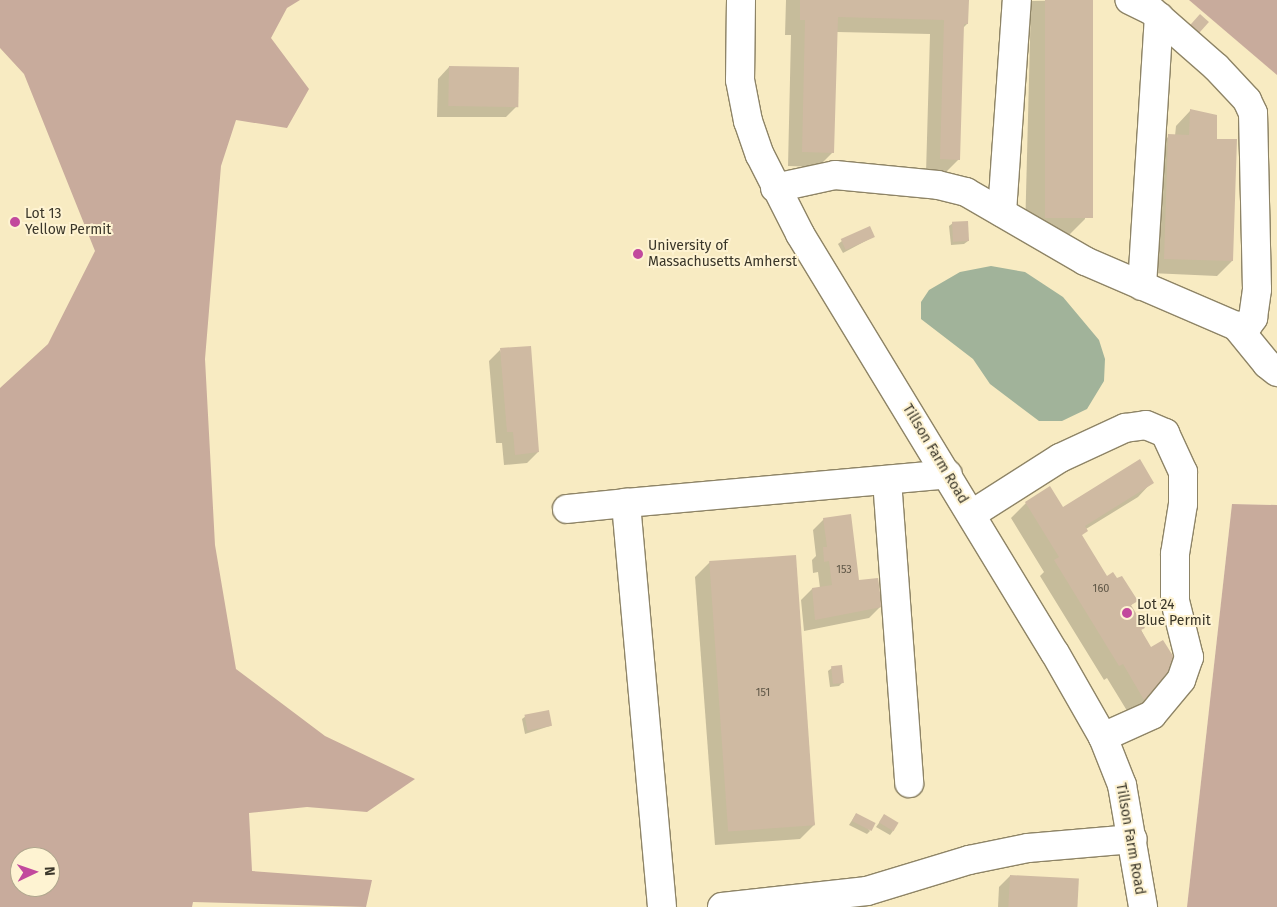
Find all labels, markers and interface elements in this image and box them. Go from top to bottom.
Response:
place label: Lot 13 Yellow Permit [25,206,111,238]
marker: Lot 13 Yellow Permit [9,216,21,228]
place label: University of Massachusetts Amherst [648,238,797,270]
marker: University of Massachusetts Amherst [632,248,644,260]
street label: Tillson Farm Road [899,401,971,507]
house number: 153 [836,563,852,577]
house number: 160 [1093,582,1109,596]
place label: Lot 24 Blue Permit [1137,597,1211,630]
marker: Lot 24 Blue Permit [1121,607,1133,619]
house number: 151 [756,686,770,700]
street label: Tillson Farm Road [1112,782,1148,896]
north arrow [10,847,60,897]
text: N [41,866,58,876]

